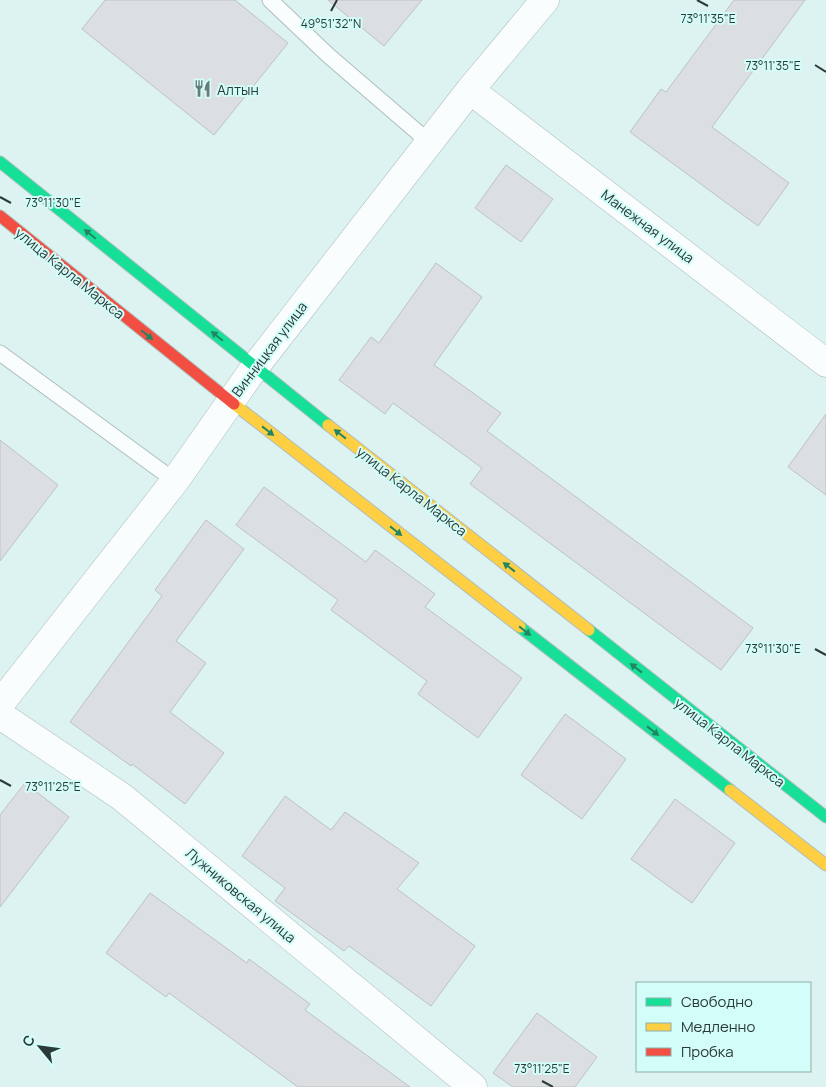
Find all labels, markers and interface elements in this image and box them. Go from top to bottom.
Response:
text: 73°11'35"E [680,10,736,27]
text: 49°51'32"N [301,15,361,32]
text: 73°11'35"E [745,57,801,74]
restaurant icon: Алтын [193,79,213,99]
place label: Алтын [217,80,259,99]
street label: Манежная улица [598,185,698,267]
text: 73°11'30"E [25,194,81,211]
street label: улица Карла Маркса [11,223,129,323]
one-way arrow [84,229,97,240]
street label: Винницкая улица [227,298,311,400]
one-way arrow [140,329,153,340]
one-way arrow [211,331,224,342]
one-way arrow [261,426,274,437]
one-way arrow [334,428,347,439]
street label: улица Карла Маркса [353,442,471,540]
one-way arrow [390,526,403,537]
one-way arrow [502,562,515,572]
one-way arrow [518,626,532,636]
text: 73°11'30"E [745,640,801,657]
one-way arrow [630,662,643,673]
street label: улица Карла Маркса [671,693,789,791]
one-way arrow [646,725,659,736]
text: 73°11'25"E [25,778,81,795]
street label: Лужниковская улица [182,843,300,947]
legend [636,982,811,1072]
text: Свободно [681,991,753,1012]
text: Медленно [681,1016,755,1037]
north arrow [15,1022,65,1072]
text: С [17,1031,39,1050]
text: Пробка [681,1041,734,1062]
text: 73°11'25"E [514,1060,570,1077]

